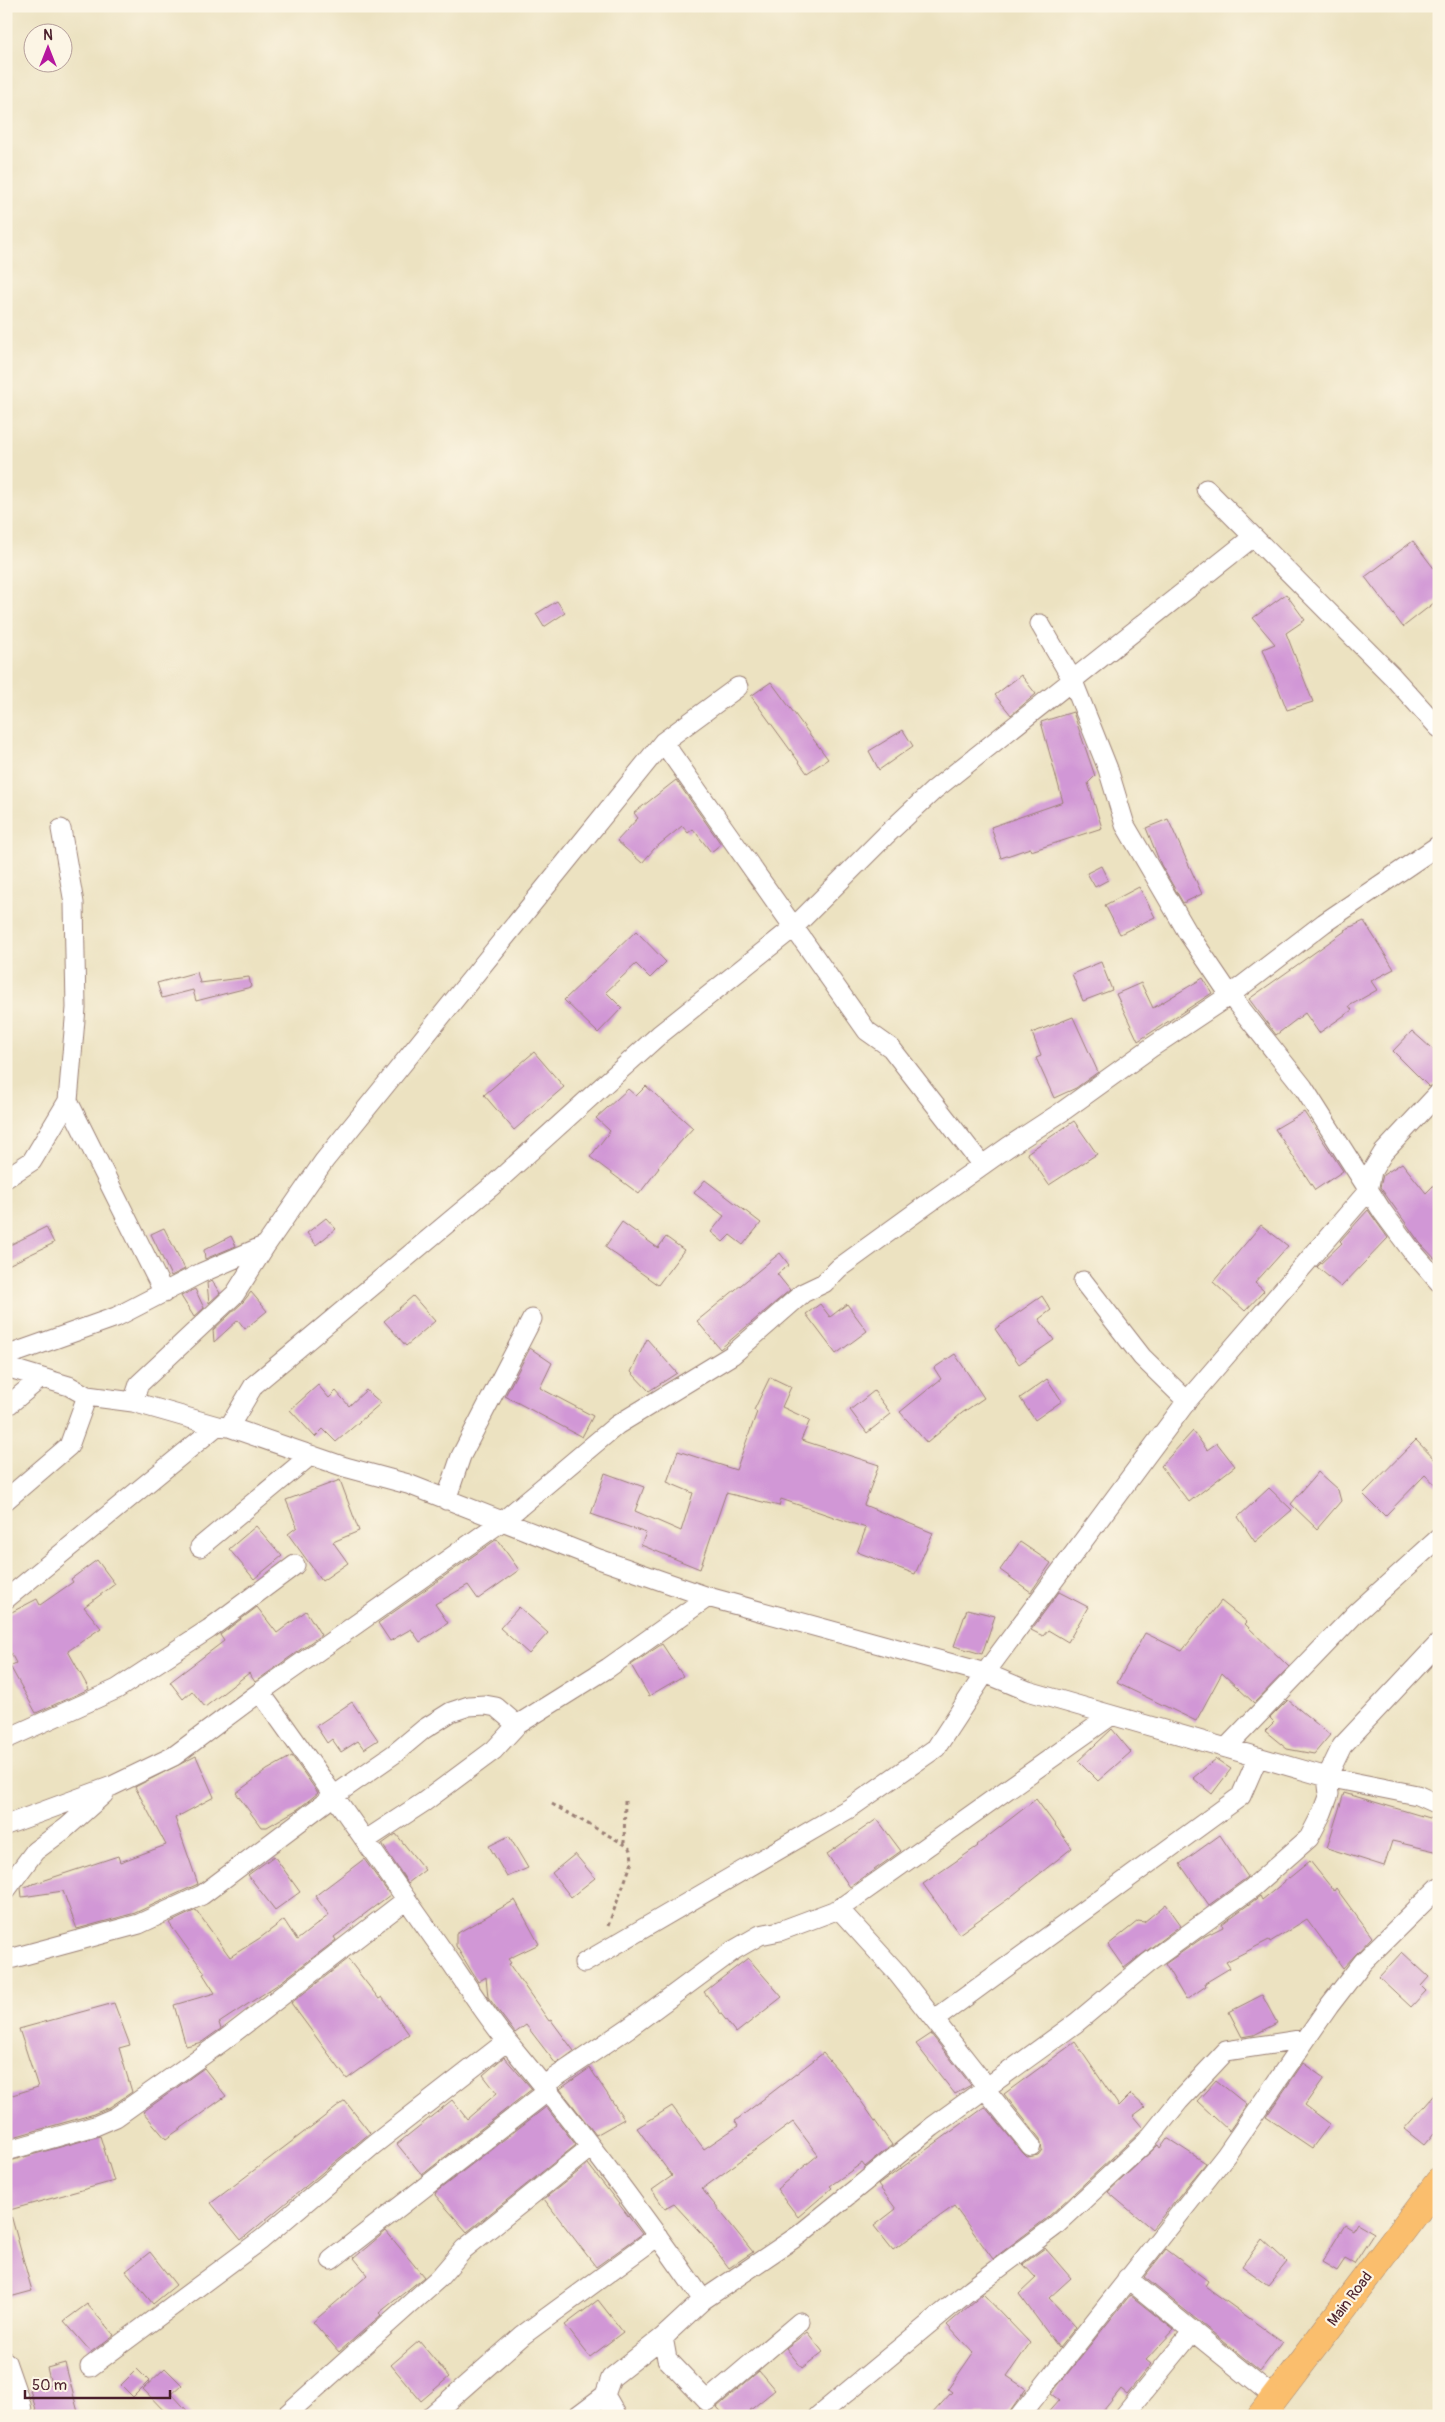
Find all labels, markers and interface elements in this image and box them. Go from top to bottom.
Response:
north arrow [22,22,72,72]
text: N [43,27,53,44]
street label: Main Road [1323,2268,1377,2330]
scale bar [25,2367,170,2399]
text: 50 m [32,2376,67,2395]

